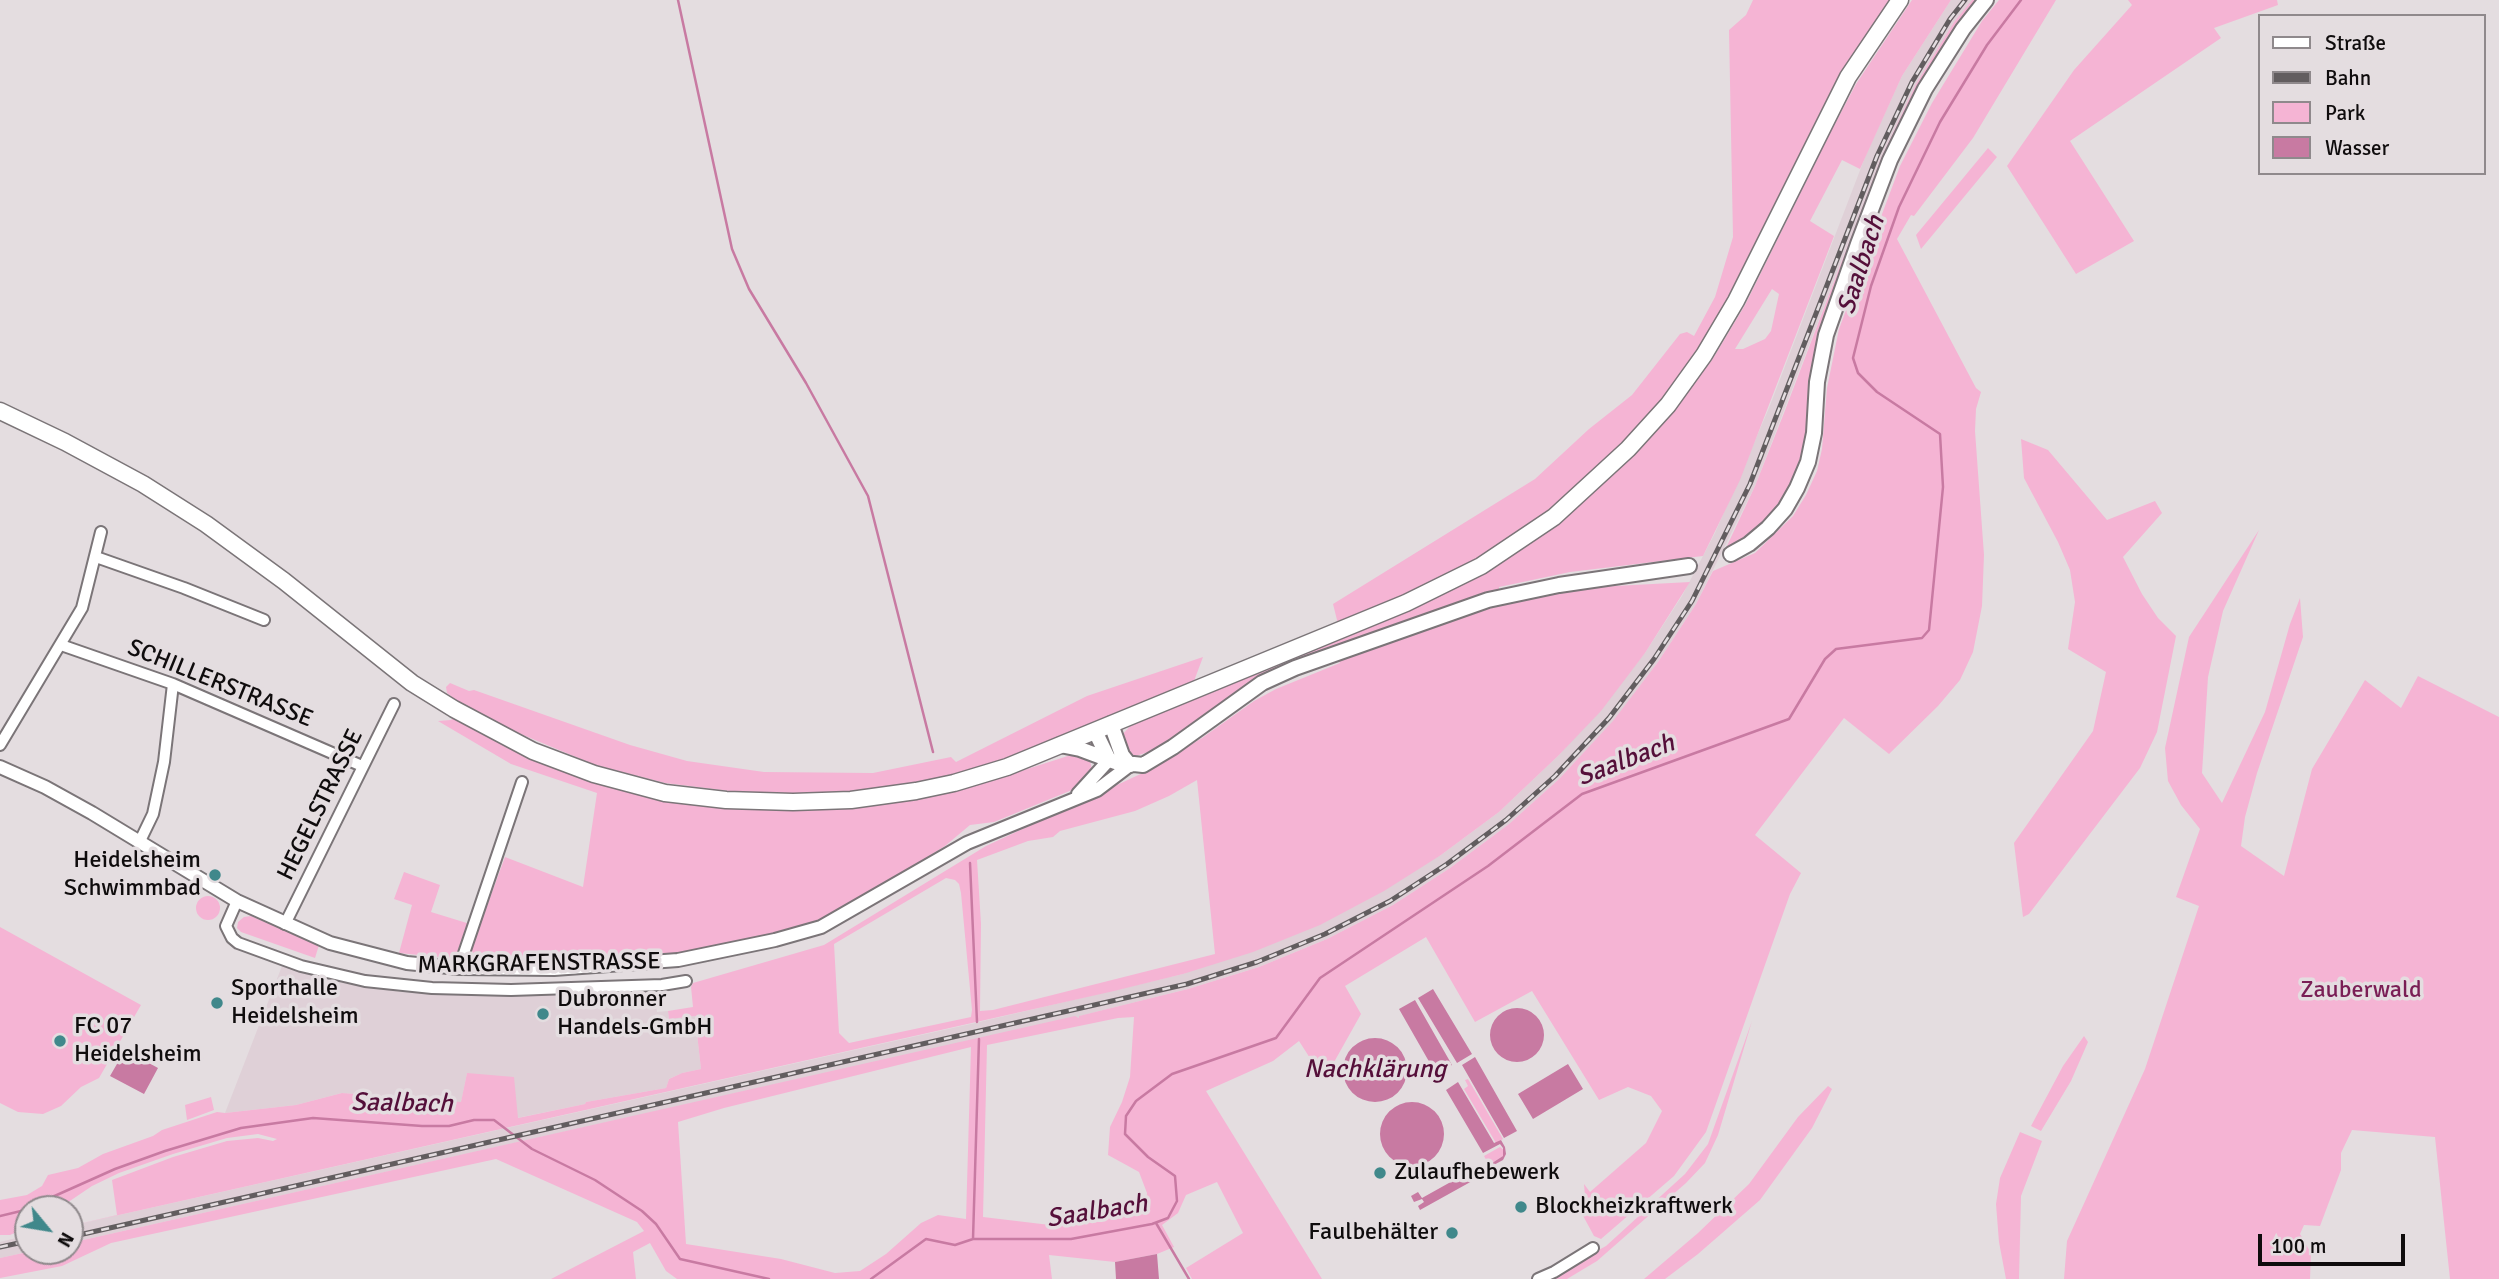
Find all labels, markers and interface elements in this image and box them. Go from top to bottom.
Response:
legend [2258,14,2485,175]
text: Straße [2325,30,2386,56]
text: Bahn [2325,65,2371,91]
text: Park [2325,100,2365,126]
text: Wasser [2325,135,2389,161]
water label: Saalbach [1831,212,1893,318]
street label: SCHILLERSTRASSE [123,634,317,734]
street label: HEGELSTRASSE [272,725,370,885]
water label: Saalbach [1573,728,1679,794]
place label: Heidelsheim Schwimmbad [64,847,201,903]
marker: Heidelsheim Schwimmbad [207,867,223,883]
street label: MARKGRAFENSTRASSE [417,947,661,981]
place label: Sporthalle Heidelsheim [231,975,359,1031]
park label: Zauberwald [2300,977,2422,1005]
place label: Dubronner Handels-GmbH [557,986,713,1042]
marker: Sporthalle Heidelsheim [209,995,225,1011]
marker: Dubronner Handels-GmbH [535,1006,551,1022]
place label: FC 07 Heidelsheim [74,1013,202,1069]
marker: FC 07 Heidelsheim [52,1033,68,1049]
water label: Nachklärung [1304,1054,1446,1086]
water label: Saalbach [351,1088,453,1120]
place label: Zulaufhebewerk [1394,1159,1560,1187]
marker: Zulaufhebewerk [1372,1165,1388,1181]
water label: Saalbach [1044,1189,1150,1235]
place label: Blockheizkraftwerk [1535,1193,1733,1221]
north arrow [14,1195,84,1265]
marker: Blockheizkraftwerk [1513,1199,1529,1215]
place label: Faulbehälter [1308,1219,1438,1247]
scale bar [2261,1220,2408,1264]
marker: Faulbehälter [1444,1225,1460,1241]
text: N [52,1228,79,1251]
text: 100 m [2271,1233,2326,1259]

